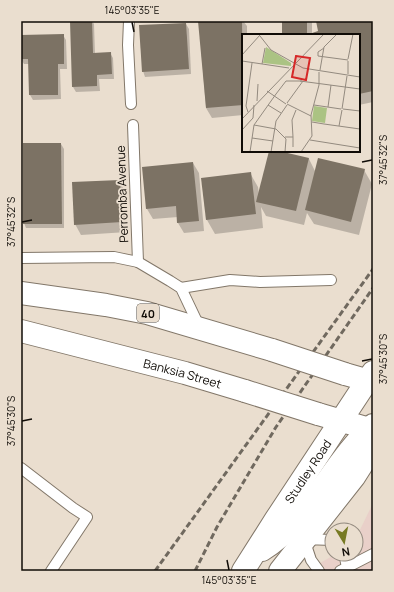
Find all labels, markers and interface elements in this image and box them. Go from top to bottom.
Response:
text: 145°03'35"E [105,3,160,17]
inset map [242,34,360,152]
text: 37°45'32"S [376,135,390,185]
street label: Perromba Avenue [112,145,132,243]
text: 37°45'32"S [4,197,18,247]
road number: 40 [137,304,159,322]
text: 37°45'30"S [376,334,390,384]
street label: Banksia Street [142,354,224,392]
text: 37°45'30"S [4,396,18,446]
street label: Studley Road [280,436,335,506]
north arrow [324,522,364,562]
text: N [341,544,351,560]
text: 145°03'35"E [202,573,257,587]

